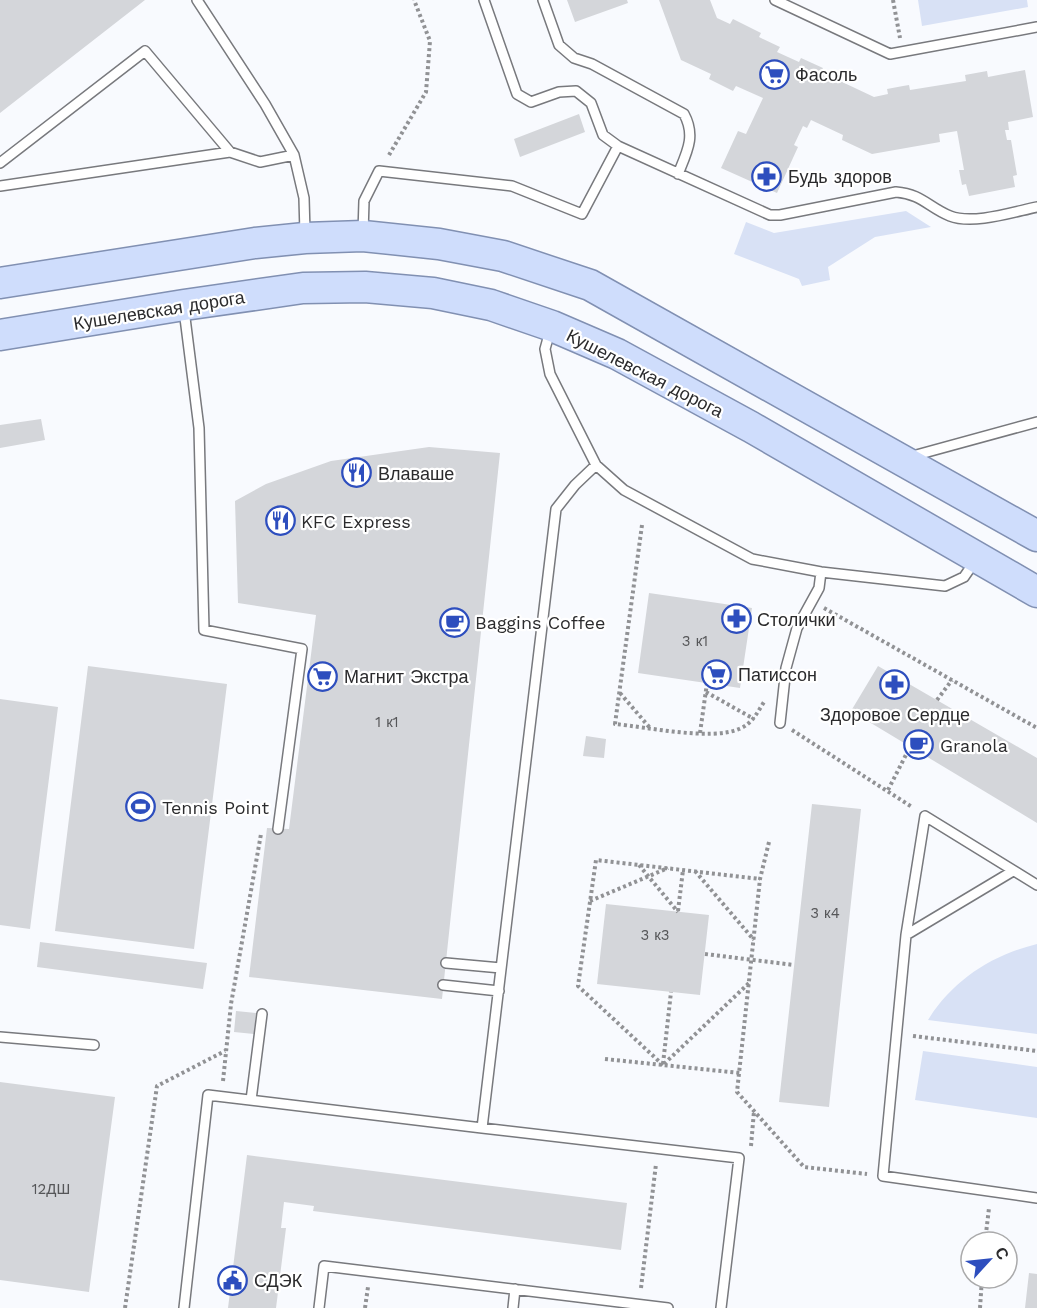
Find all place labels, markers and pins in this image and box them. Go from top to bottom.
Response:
supermarket icon: Фасоль [758,58,790,90]
place label: Фасоль [795,64,857,85]
pharmacy icon: Будь здоров [751,160,783,192]
place label: Будь здоров [788,166,892,187]
restaurant icon: Влаваше [341,457,373,489]
place label: Влаваше [378,463,454,484]
restaurant icon: KFC Express [264,505,296,537]
place label: KFC Express [301,511,411,532]
pharmacy icon: Столички [720,603,752,635]
cafe icon: Baggins Coffee [438,606,470,638]
place label: Столички [757,609,836,630]
place label: Baggins Coffee [475,612,605,633]
supermarket icon: Патиссон [701,658,733,690]
supermarket icon: Магнит Экстра [307,660,339,692]
place label: Патиссон [738,664,817,685]
place label: Магнит Экстра [344,666,469,687]
pharmacy icon: Здоровое Сердце [879,669,911,701]
place label: Здоровое Сердце [820,704,970,725]
cafe icon: Granola [903,729,935,761]
place label: Granola [940,735,1008,756]
sports icon: Tennis Point [125,791,157,823]
place label: Tennis Point [162,797,269,818]
public building icon: СДЭК [217,1264,249,1296]
place label: СДЭК [254,1270,303,1291]

